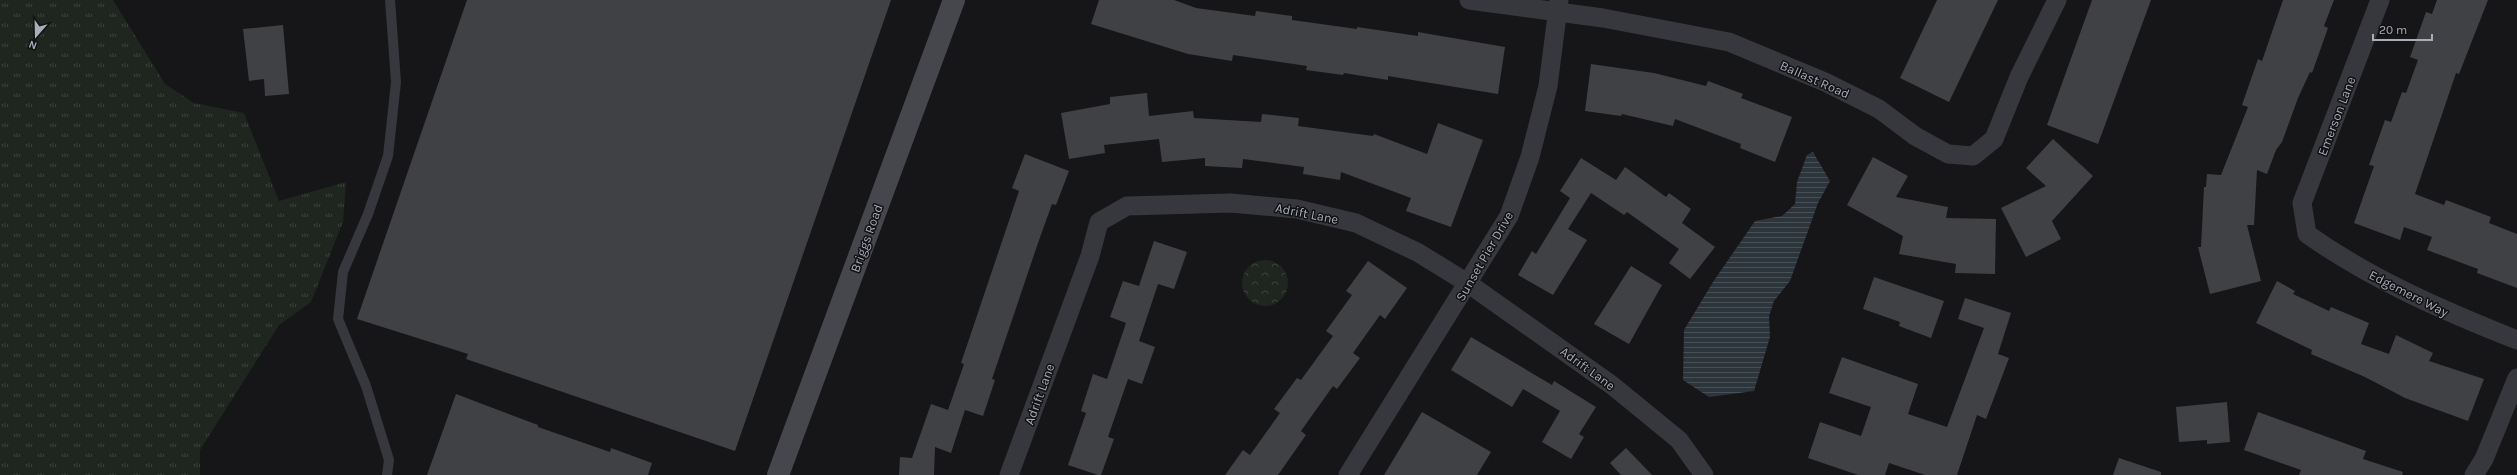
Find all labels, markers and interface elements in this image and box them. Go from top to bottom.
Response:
north arrow [16,16,56,56]
scale bar [2373,16,2432,42]
text: 20 m [2379,23,2407,37]
text: N [27,37,39,52]
street label: Ballast Road [1778,57,1852,101]
street label: Emerson Lane [2315,74,2359,158]
street label: Adrift Lane [1274,200,1340,227]
street label: Briggs Road [847,202,886,274]
street label: Sunset Pier Drive [1453,209,1516,304]
street label: Edgemere Way [2367,267,2451,320]
street label: Adrift Lane [1557,344,1618,393]
street label: Adrift Lane [1021,361,1058,427]

